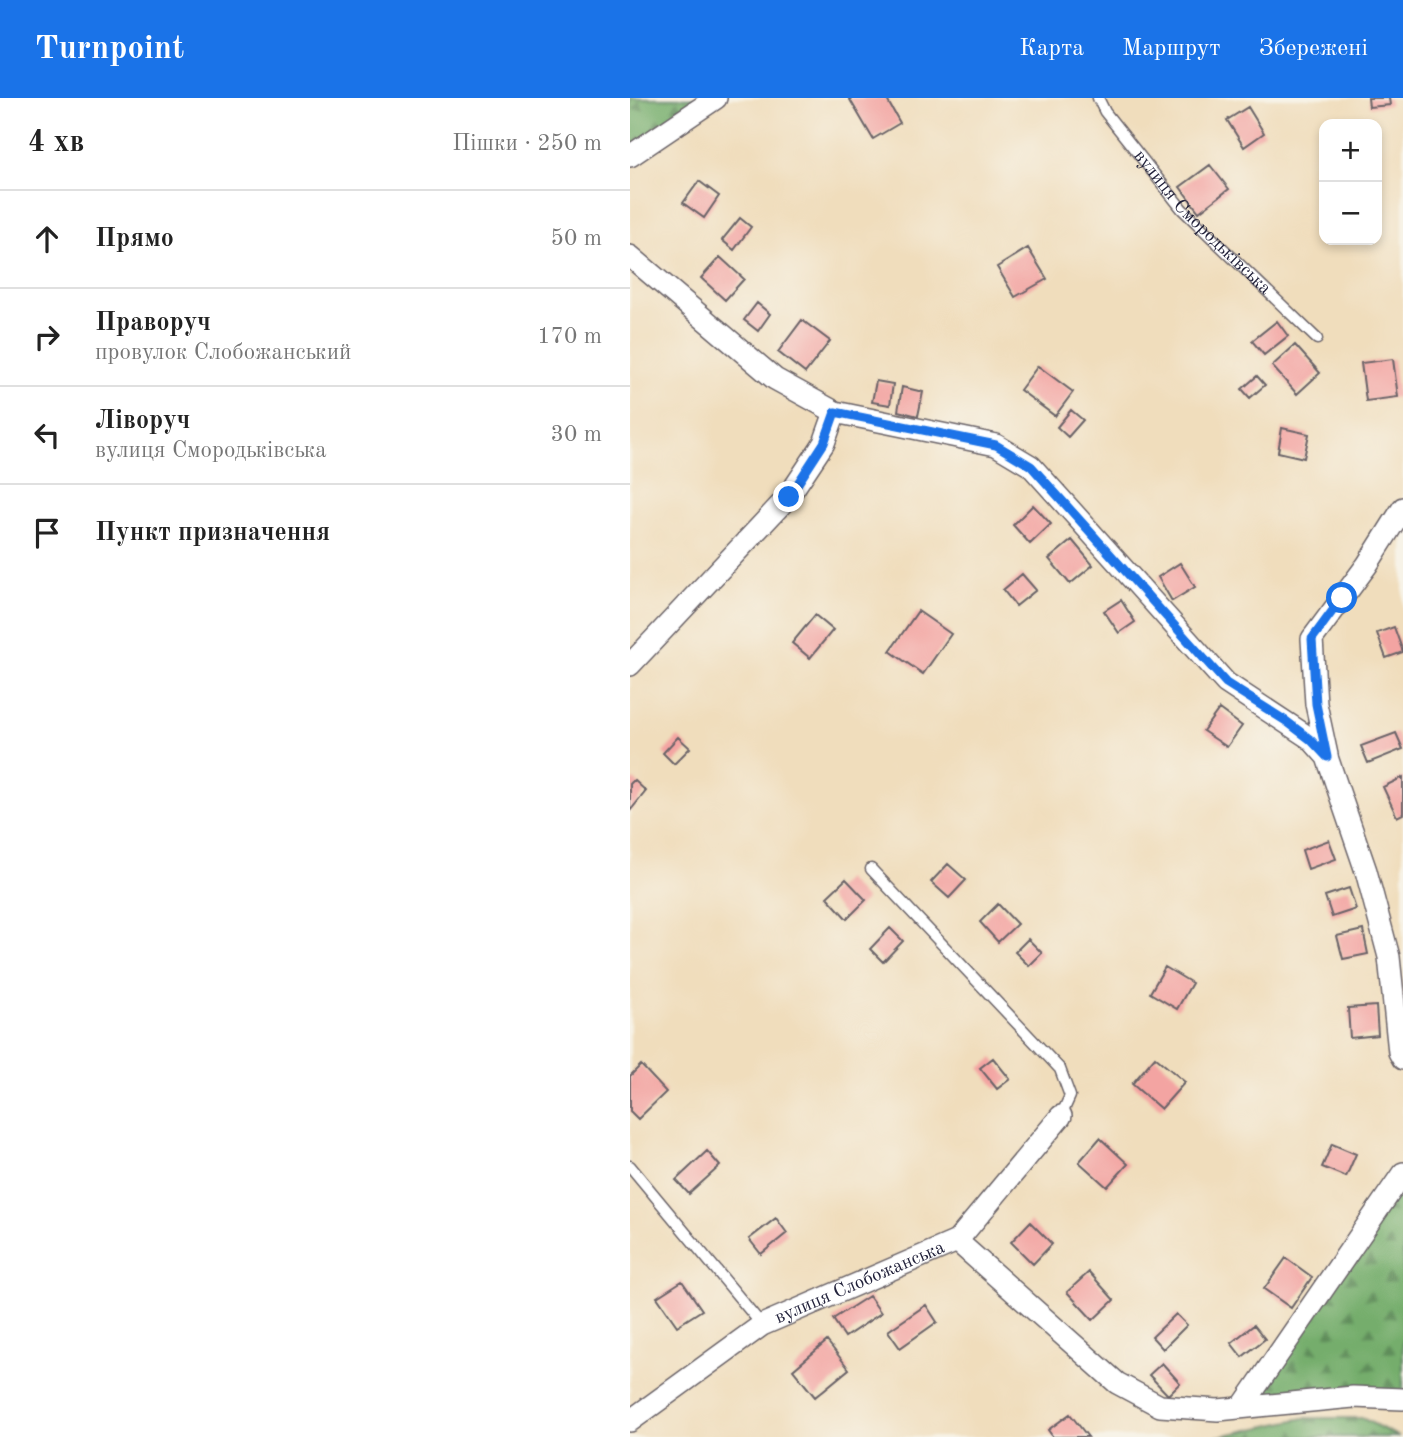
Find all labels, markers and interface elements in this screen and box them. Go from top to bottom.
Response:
text: Turnpoint [35,33,184,66]
text: Карта [1019,37,1084,61]
text: Маршрут [1122,37,1221,61]
text: Збережені [1259,37,1368,61]
map controls [1319,119,1382,245]
button: + [1319,119,1382,182]
text: 4 хв [28,128,84,158]
text: Пішки · 250 m [452,132,602,155]
street label: вулиця Смородьківська [1130,146,1275,299]
button: − [1319,182,1382,245]
icon: ahead [28,220,66,258]
text: Прямо [95,226,174,252]
text: 50 m [551,227,602,250]
text: Праворуч [95,310,211,336]
icon: right [28,318,66,356]
text: 170 m [537,325,602,348]
text: провулок Слобожанський [95,341,351,364]
text: Ліворуч [95,408,190,434]
icon: left [28,416,66,454]
text: 30 m [551,423,602,446]
text: вулиця Смородьківська [95,439,327,462]
route end [773,481,804,512]
icon: arrive [28,514,66,552]
text: Пункт призначення [95,520,330,546]
route start [1326,582,1357,613]
street label: вулиця Слобожанська [772,1238,948,1328]

